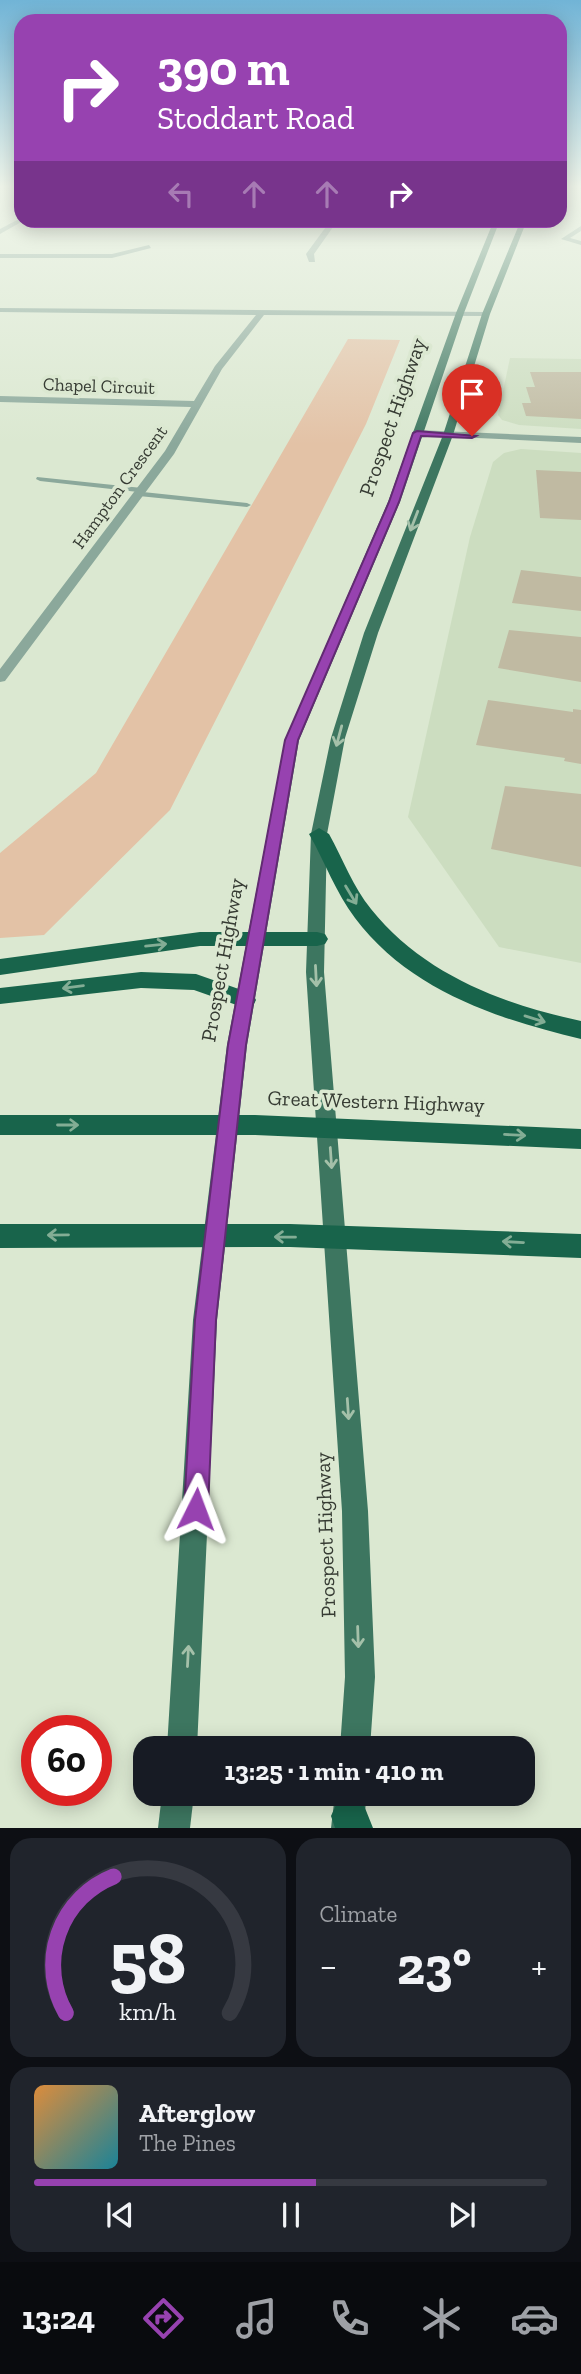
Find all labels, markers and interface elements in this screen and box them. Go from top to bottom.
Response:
text: 390 m [157,39,290,98]
icon: right [42,42,133,133]
text: Stoddart Road [157,99,354,137]
icon: left [162,175,200,213]
icon: ahead [235,175,273,213]
icon: ahead [308,175,346,213]
icon: right [381,175,419,213]
street label: Prospect Highway [353,334,431,499]
pin [442,364,502,436]
street label: Chapel Circuit [43,373,156,399]
icon: arrive [453,375,491,413]
street label: Hampton Crescent [68,421,172,553]
one-way arrow [407,510,420,532]
one-way arrow [332,724,345,747]
street label: Prospect Highway [195,876,249,1044]
one-way arrow [345,884,359,904]
one-way arrow [144,938,167,951]
one-way arrow [310,964,323,987]
one-way arrow [62,980,85,993]
one-way arrow [524,1013,546,1026]
street label: Great Western Highway [267,1085,485,1117]
one-way arrow [56,1118,79,1132]
one-way arrow [504,1129,527,1142]
one-way arrow [325,1146,338,1169]
one-way arrow [47,1228,70,1242]
one-way arrow [274,1230,297,1244]
one-way arrow [502,1236,525,1249]
one-way arrow [342,1398,355,1421]
street label: Prospect Highway [310,1452,340,1618]
position arrow [159,1472,233,1546]
one-way arrow [352,1625,365,1648]
one-way arrow [182,1645,195,1668]
speed limit sign: 60 [21,1715,112,1806]
text: 13:25 · 1 min · 410 m [224,1755,444,1787]
text: Climate [320,1900,397,1928]
text: 58 [109,1915,186,2003]
text: 23° [397,1935,471,1997]
text: − [320,1943,337,1989]
text: + [531,1943,547,1989]
text: km/h [119,1996,176,2026]
text: Afterglow [139,2097,255,2129]
text: The Pines [139,2129,236,2157]
icon: previous [101,2196,139,2234]
icon: pause [272,2196,310,2234]
icon: next [443,2196,481,2234]
icon: directions [139,2294,188,2343]
icon: music [232,2294,281,2343]
icon: phone [325,2294,374,2343]
icon: climate [417,2294,466,2343]
icon: car [510,2294,559,2343]
text: 13:24 [22,2299,95,2337]

